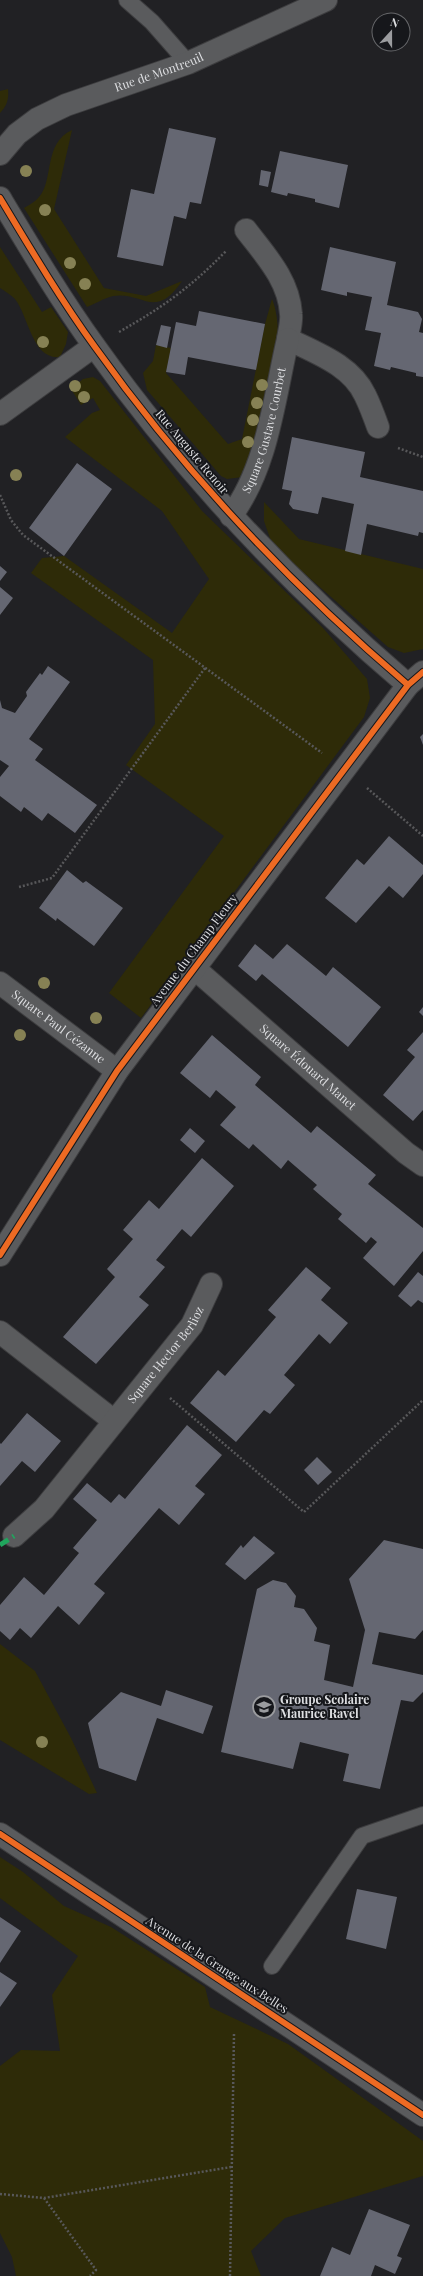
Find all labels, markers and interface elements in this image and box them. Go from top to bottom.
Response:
north arrow [371,12,411,52]
text: N [388,14,401,31]
street label: Rue de Montreuil [112,48,206,95]
street label: Square Gustave Courbet [238,365,289,496]
street label: Rue Auguste Renoir [153,406,233,498]
street label: Avenue du Champ Fleury [145,890,240,1009]
street label: Square Paul Cézanne [9,986,109,1067]
street label: Square Édouard Manet [257,1020,361,1114]
street label: Square Hector Berlioz [123,1303,207,1406]
place label: Groupe Scolaire Maurice Ravel [280,1691,369,1721]
school or university icon: Groupe Scolaire Maurice Ravel [251,1694,277,1720]
street label: Avenue de la Grange aux Belles [143,1912,292,2016]

